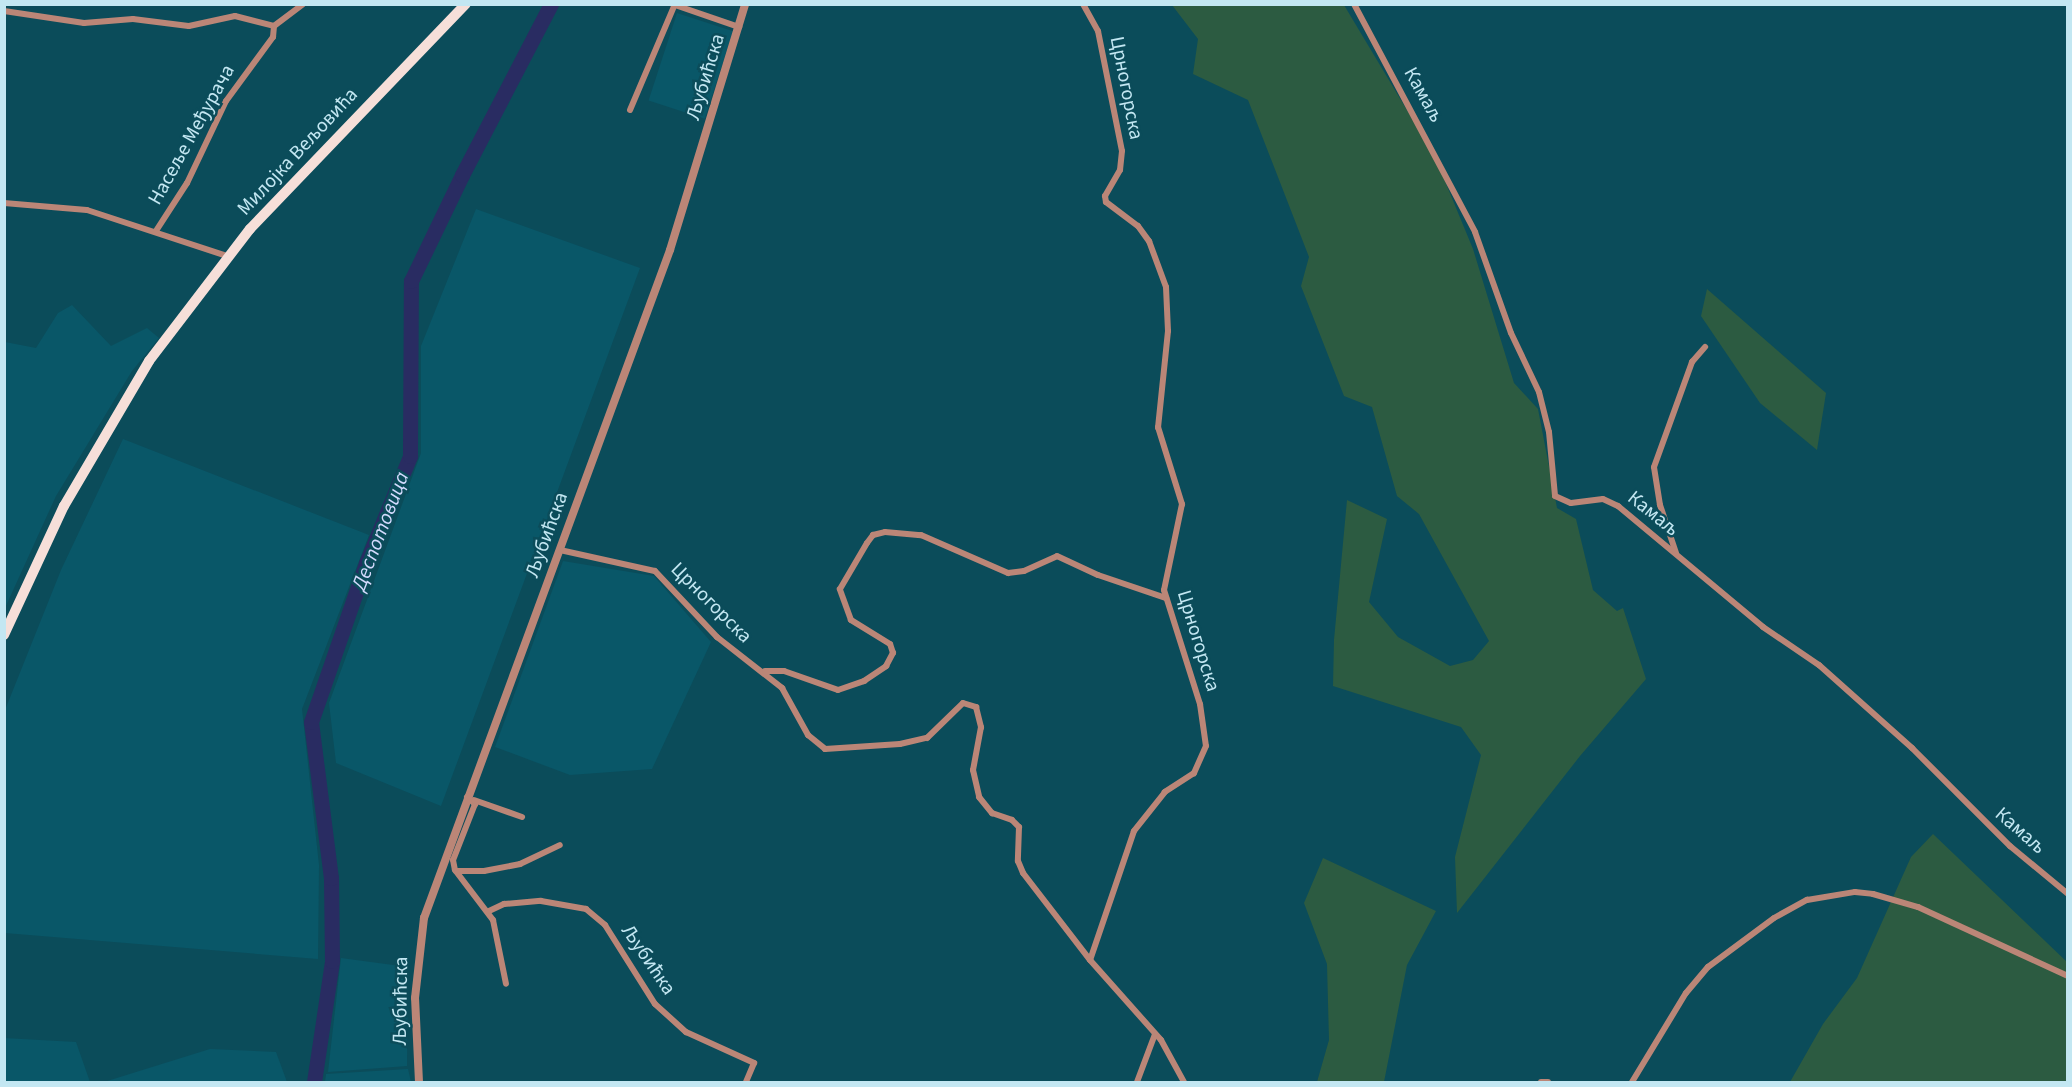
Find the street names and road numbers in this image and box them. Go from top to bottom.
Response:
street label: Љубићска [682,31,730,123]
street label: Црногорска [1104,34,1148,142]
street label: Насеље Међурача [144,61,240,209]
street label: Камаљ [1398,63,1448,127]
street label: Милојка Вељовића [233,83,363,221]
street label: Камаљ [1622,486,1684,542]
street label: Љубићска [520,489,574,581]
street label: Црногорска [666,558,756,648]
street label: Црногорска [1171,587,1225,695]
street label: Камаљ [1990,803,2050,859]
street label: Љубићка [616,920,680,1000]
street label: Љубићска [388,956,414,1046]

